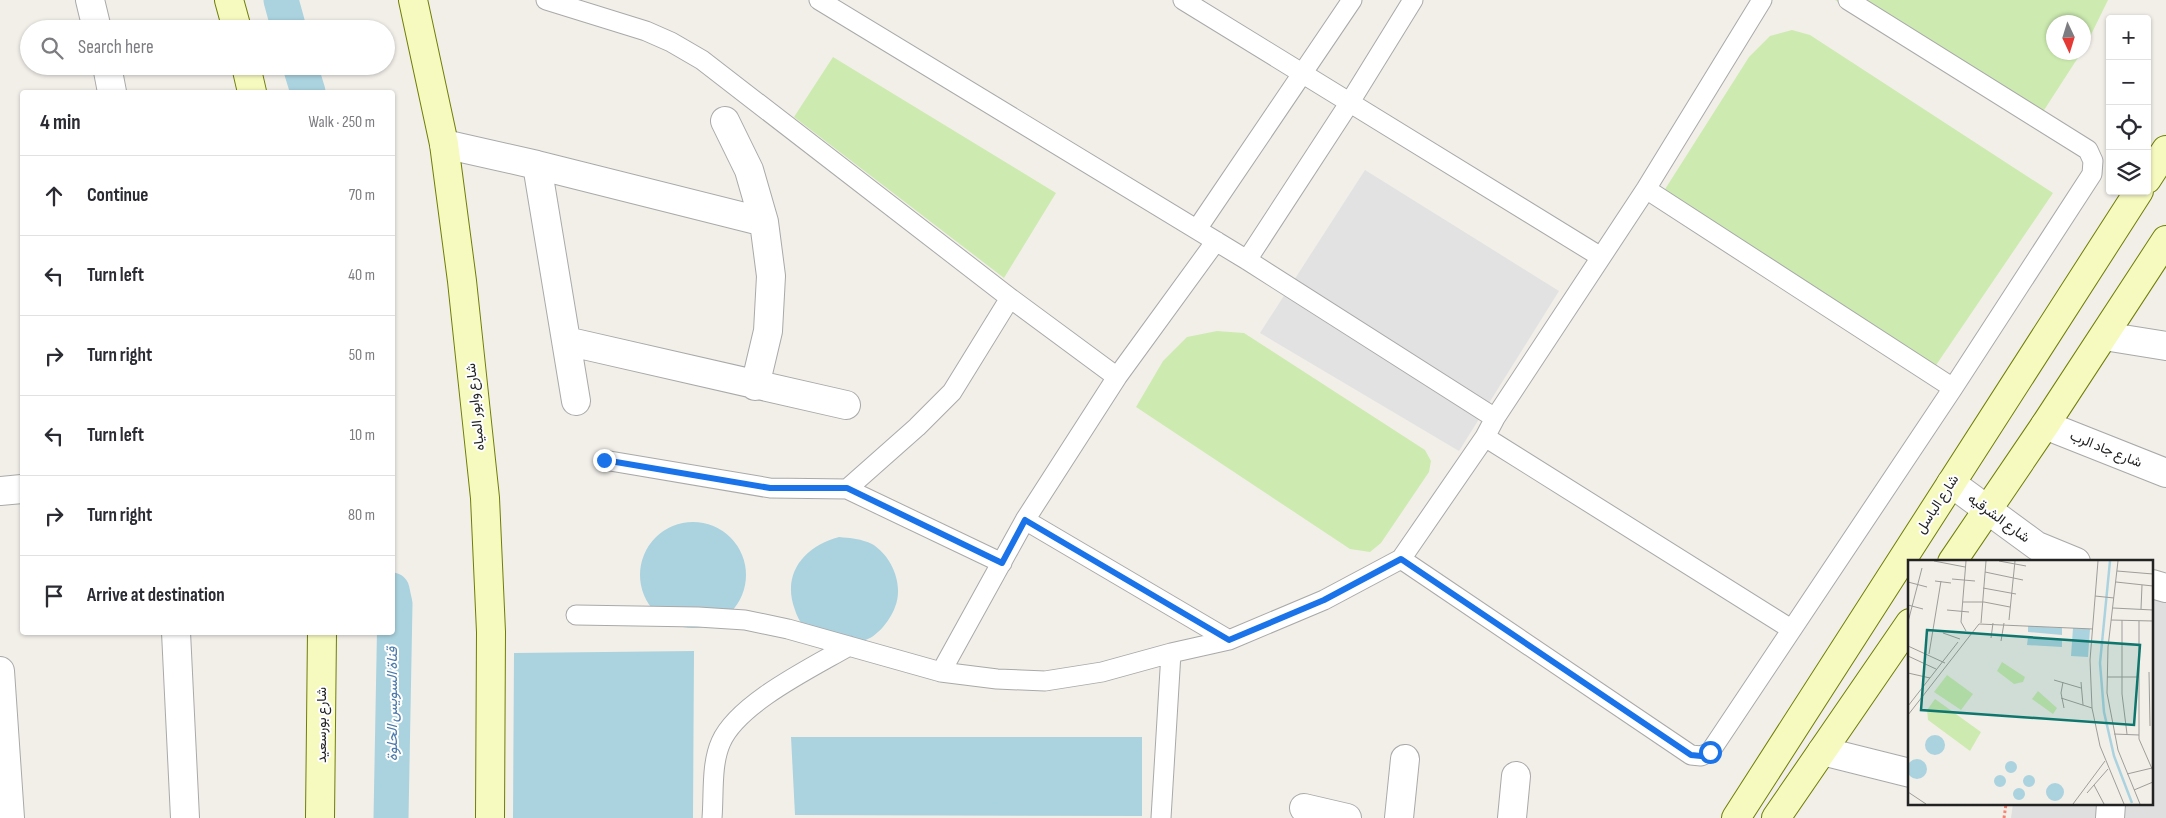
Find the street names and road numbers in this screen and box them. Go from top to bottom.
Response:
street label: شارع وابور المياه [462,362,490,452]
street label: شارع جاد الرب [2067,427,2145,473]
street label: شارع الباسل [1912,471,1964,538]
street label: شارع الشرقيه [1963,490,2033,548]
street label: شارع بورسعيد [313,687,332,763]

